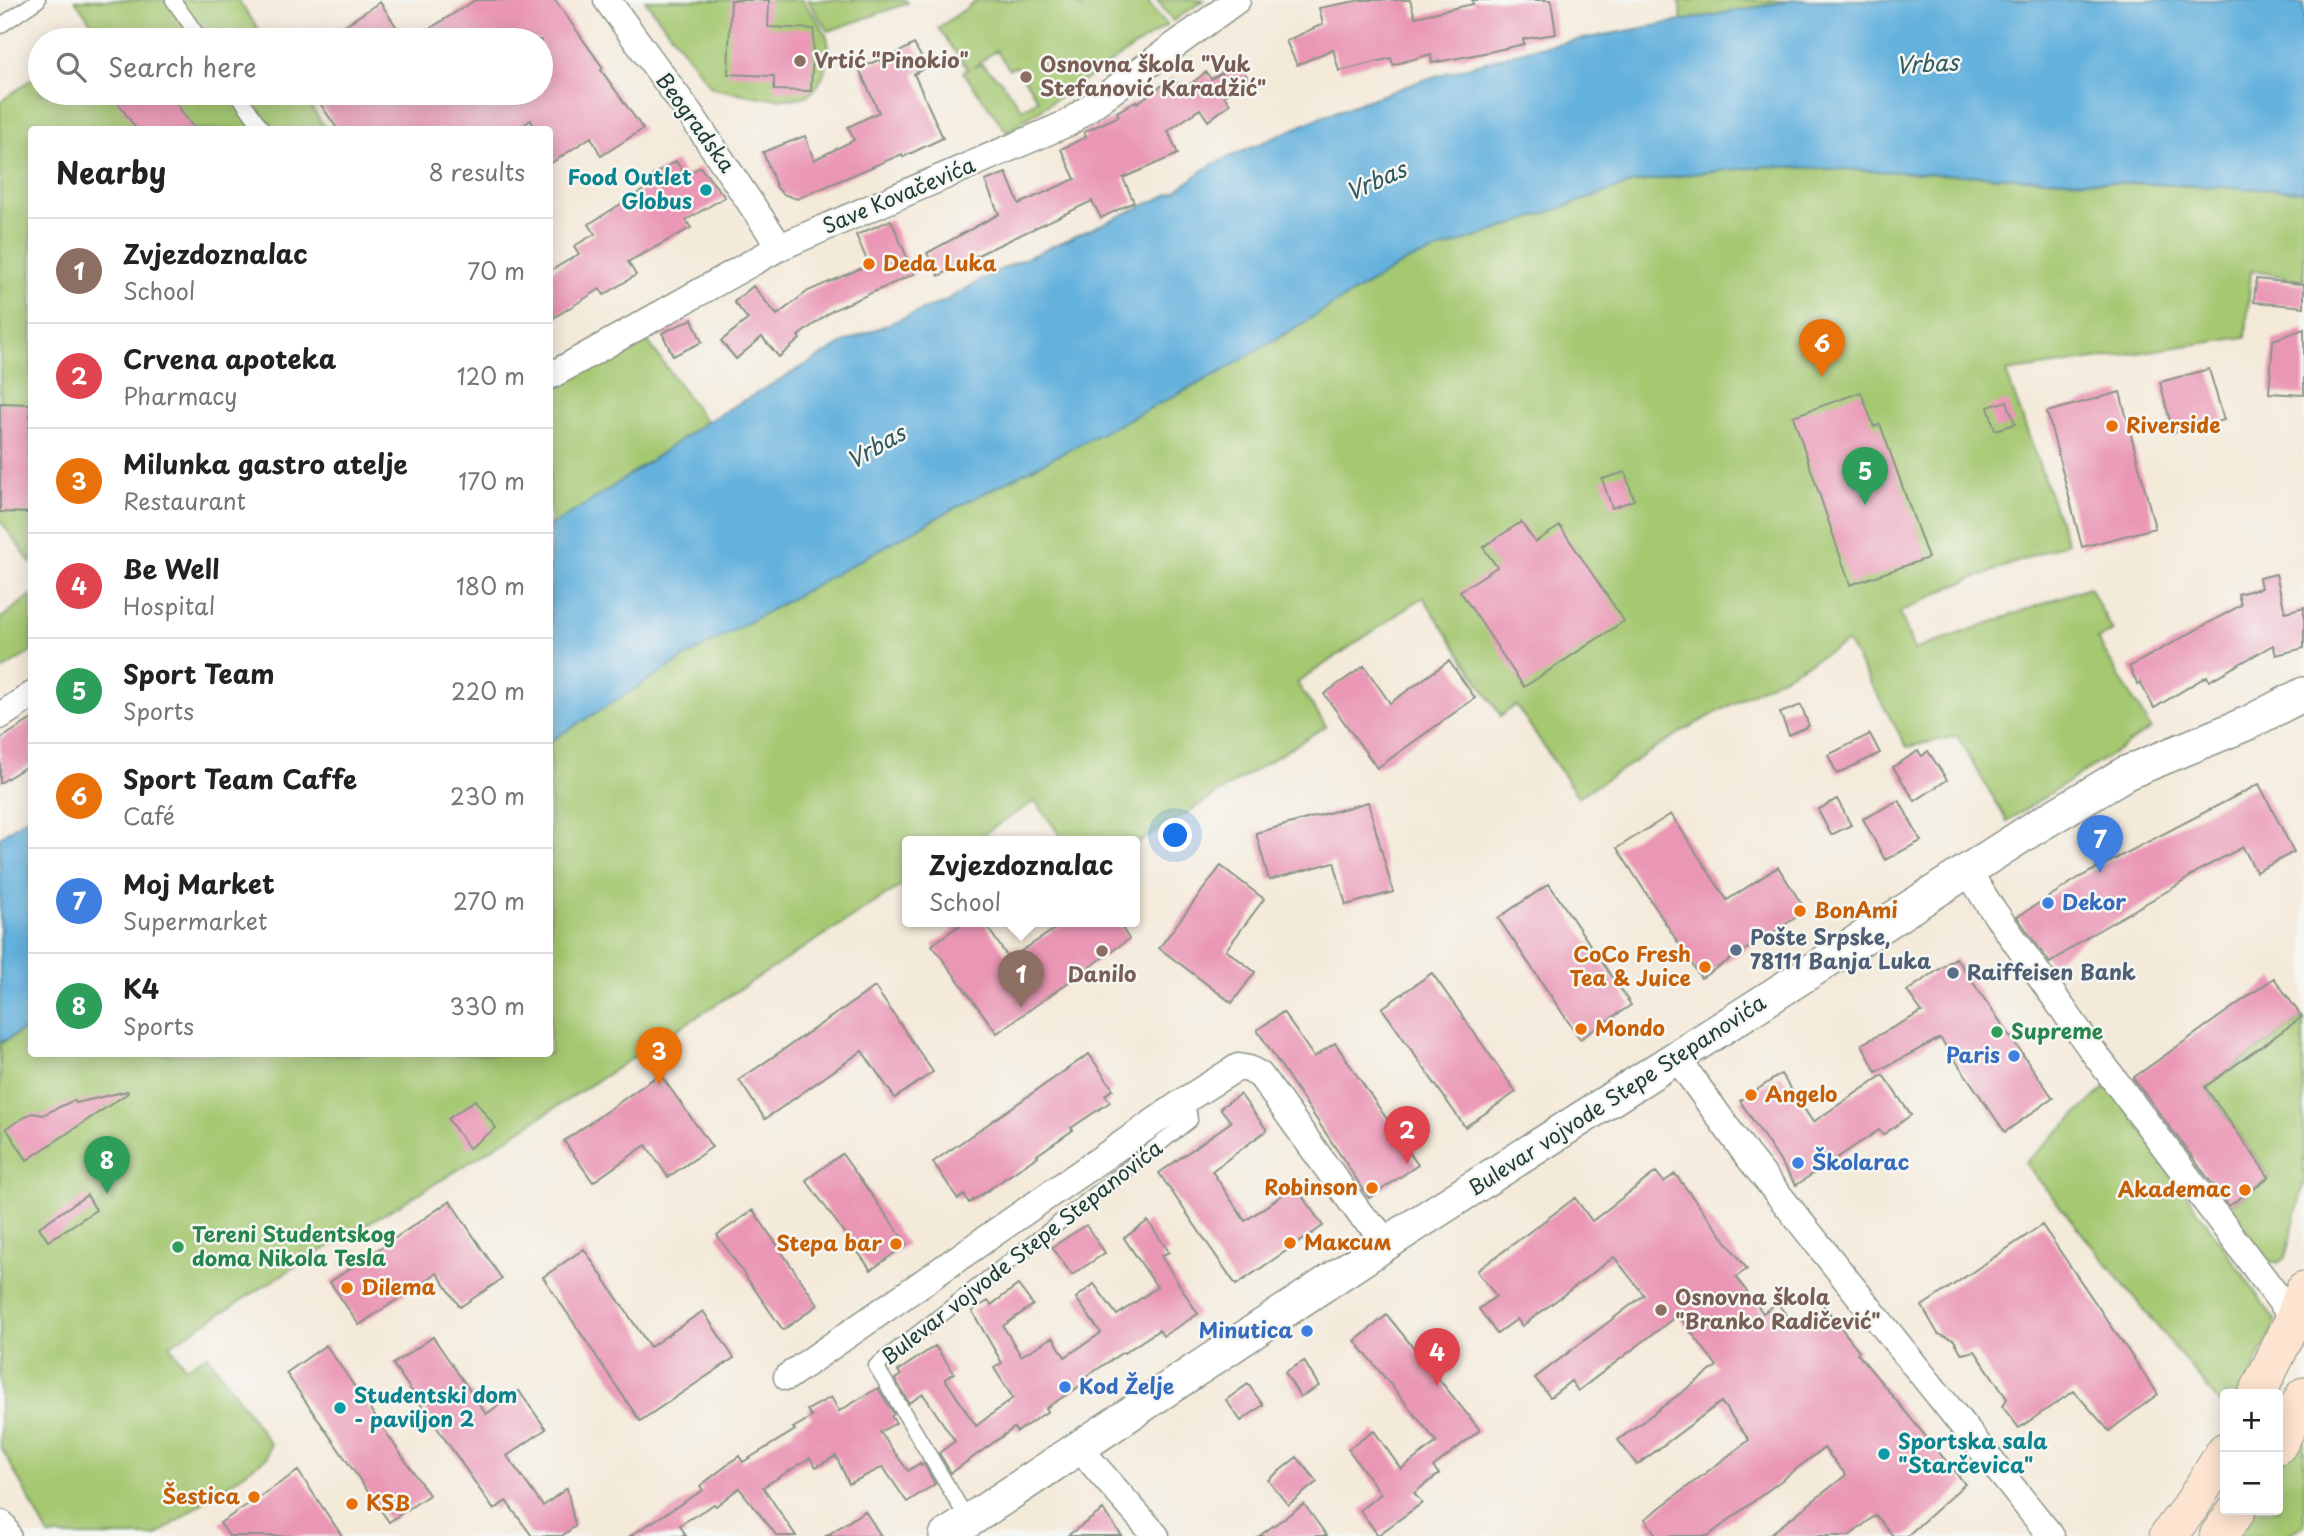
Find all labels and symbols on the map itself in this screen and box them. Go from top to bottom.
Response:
place label: Vrtić "Pinokio" [814,43,969,75]
water label: Vrbas [1895,43,1962,82]
place label: Osnovna škola "Vuk Stefanović Karadžić" [1040,47,1266,103]
marker: Vrtić "Pinokio" [792,53,808,69]
street label: Beogradska [649,65,744,178]
marker: Osnovna škola "Vuk Stefanović Karadžić" [1018,69,1034,85]
street label: Save Kovačevića [817,147,980,241]
water label: Vrbas [1340,150,1414,208]
place label: Food Outlet Globus [567,160,692,216]
marker: Food Outlet Globus [698,182,714,198]
place label: Deda Luka [883,246,997,278]
marker: Deda Luka [861,256,877,272]
pin: 6 [1799,319,1845,377]
place label: Riverside [2126,408,2221,440]
water label: Vrbas [839,414,913,477]
marker: Riverside [2104,418,2120,434]
pin: 5 [1842,447,1888,505]
pin: 7 [2077,815,2123,873]
your location [1158,818,1192,852]
place label: Dekor [2062,885,2126,917]
place label: BonAmi [1814,893,1898,925]
marker: Dekor [2040,895,2056,911]
marker: BonAmi [1792,903,1808,919]
place label: Pošte Srpske, 78111 Banja Luka [1750,920,1931,976]
place label: CoCo Fresh Tea & Juice [1570,937,1691,993]
marker: Pošte Srpske, 78111 Banja Luka [1728,942,1744,958]
marker: Danilo [1094,943,1110,959]
pin: 1 [998,950,1044,1008]
place label: Raiffeisen Bank [1967,955,2136,987]
place label: Danilo [1068,957,1136,989]
marker: CoCo Fresh Tea & Juice [1697,959,1713,975]
marker: Raiffeisen Bank [1945,965,1961,981]
street label: Bulevar vojvode Stepe Stepanovića [1461,985,1772,1203]
place label: Mondo [1595,1011,1665,1043]
place label: Supreme [2011,1014,2103,1046]
marker: Mondo [1573,1021,1589,1037]
marker: Supreme [1989,1024,2005,1040]
pin: 3 [636,1027,682,1085]
place label: Paris [1946,1038,2000,1070]
marker: Paris [2006,1048,2022,1064]
place label: Angelo [1765,1077,1837,1109]
marker: Angelo [1743,1087,1759,1103]
pin: 2 [1384,1106,1430,1164]
street label: Bulevar vojvode Stepe Stepanovića [873,1131,1169,1372]
pin: 8 [84,1136,130,1194]
place label: Školarac [1812,1145,1909,1177]
marker: Školarac [1790,1155,1806,1171]
place label: Robinson [1264,1170,1358,1202]
place label: Akademac [2118,1172,2231,1204]
marker: Robinson [1364,1180,1380,1196]
marker: Akademac [2237,1182,2253,1198]
place label: Tereni Studentskog doma Nikola Tesla [192,1217,396,1273]
place label: Максим [1304,1225,1392,1257]
place label: Stepa bar [776,1226,882,1258]
marker: Максим [1282,1235,1298,1251]
marker: Stepa bar [888,1236,904,1252]
marker: Tereni Studentskog doma Nikola Tesla [170,1239,186,1255]
place label: Dilema [361,1270,436,1302]
marker: Dilema [339,1280,355,1296]
place label: Osnovna škola "Branko Radičević" [1675,1280,1881,1336]
marker: Osnovna škola "Branko Radičević" [1653,1302,1669,1318]
place label: Minutica [1199,1313,1293,1345]
marker: Minutica [1299,1323,1315,1339]
pin: 4 [1414,1328,1460,1386]
place label: Kod Želje [1079,1369,1174,1401]
place label: Studentski dom - paviljon 2 [354,1378,517,1434]
marker: Kod Želje [1057,1379,1073,1395]
marker: Studentski dom - paviljon 2 [332,1400,348,1416]
place label: Sportska sala "Starčevica" [1898,1424,2048,1480]
marker: Sportska sala "Starčevica" [1876,1446,1892,1462]
place label: Šestica [162,1479,240,1511]
place label: KSB [366,1486,410,1518]
marker: Šestica [246,1489,262,1505]
marker: KSB [344,1496,360,1512]

